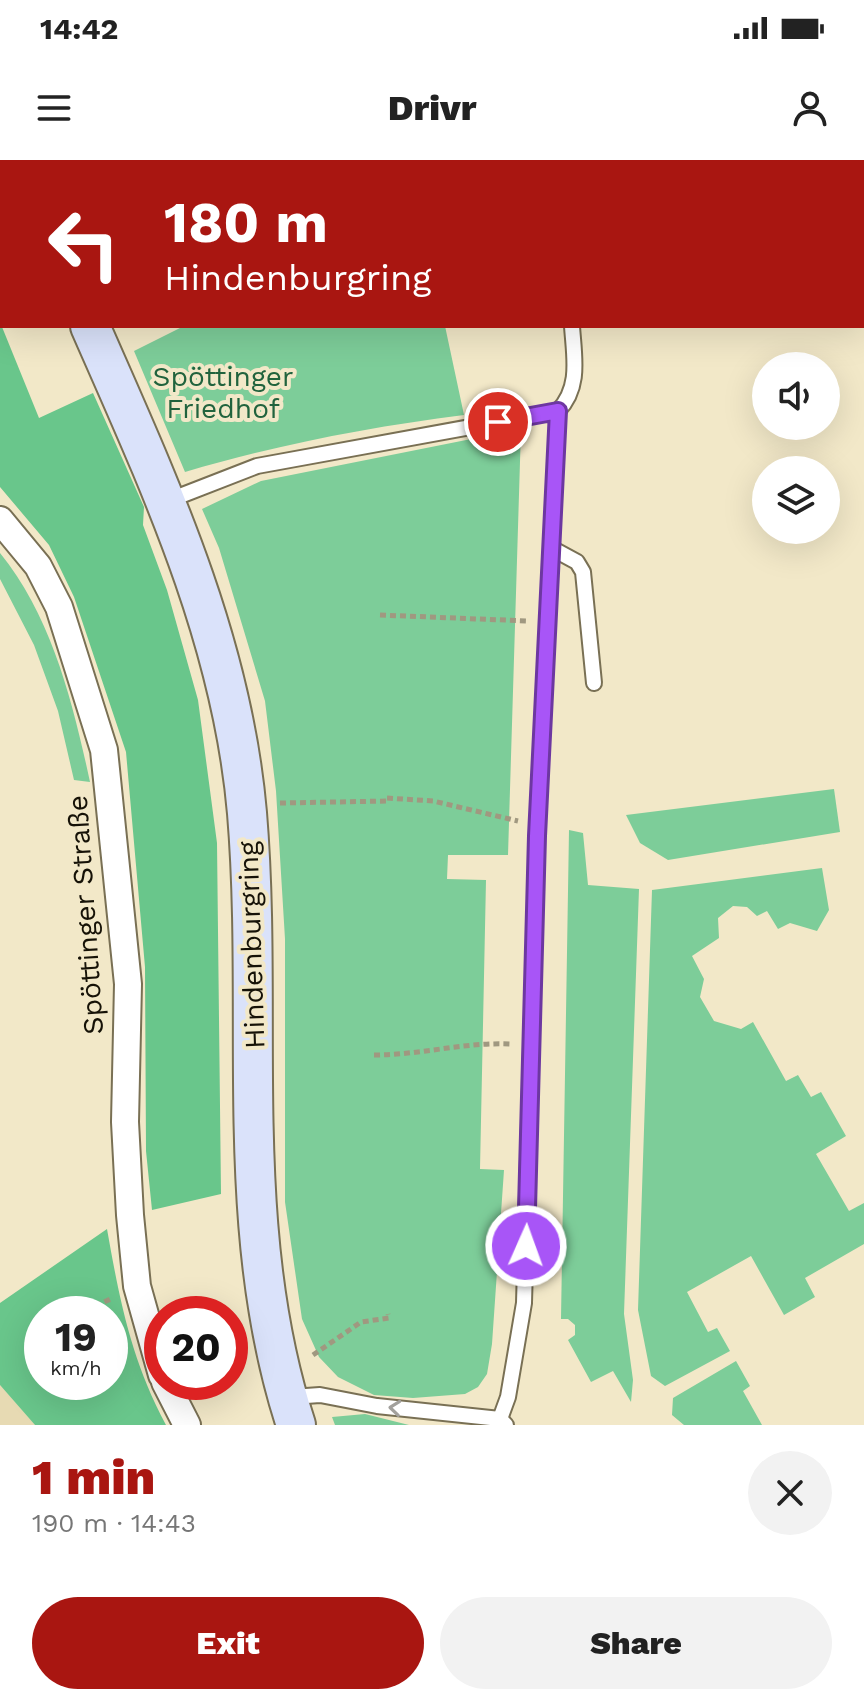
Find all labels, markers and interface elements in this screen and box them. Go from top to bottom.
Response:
text: 14:42 [40,11,118,46]
icon: menu [32,86,76,130]
icon: person [788,86,832,130]
text: Drivr [388,87,476,129]
text: 180 m [164,190,328,256]
icon: left [32,192,136,296]
text: Hindenburgring [164,257,431,299]
map controls [752,352,840,544]
button: sound [752,352,840,440]
park label: Spöttinger Friedhof [153,360,293,425]
pin [464,388,532,456]
icon: arrive [476,400,520,444]
button: layers [752,456,840,544]
street label: Spöttinger Straße [61,794,110,1036]
street label: Hindenburgring [231,840,272,1049]
position arrow [484,1204,568,1288]
speed limit sign: 20 [144,1296,248,1400]
text: 19 [55,1314,97,1361]
text: km/h [50,1356,102,1380]
one-way arrow [388,1400,402,1417]
text: 1 min [32,1449,155,1506]
button: close [748,1451,832,1535]
text: 190 m · 14:43 [32,1508,196,1538]
button: Exit [32,1597,424,1689]
button: Share [440,1597,832,1689]

